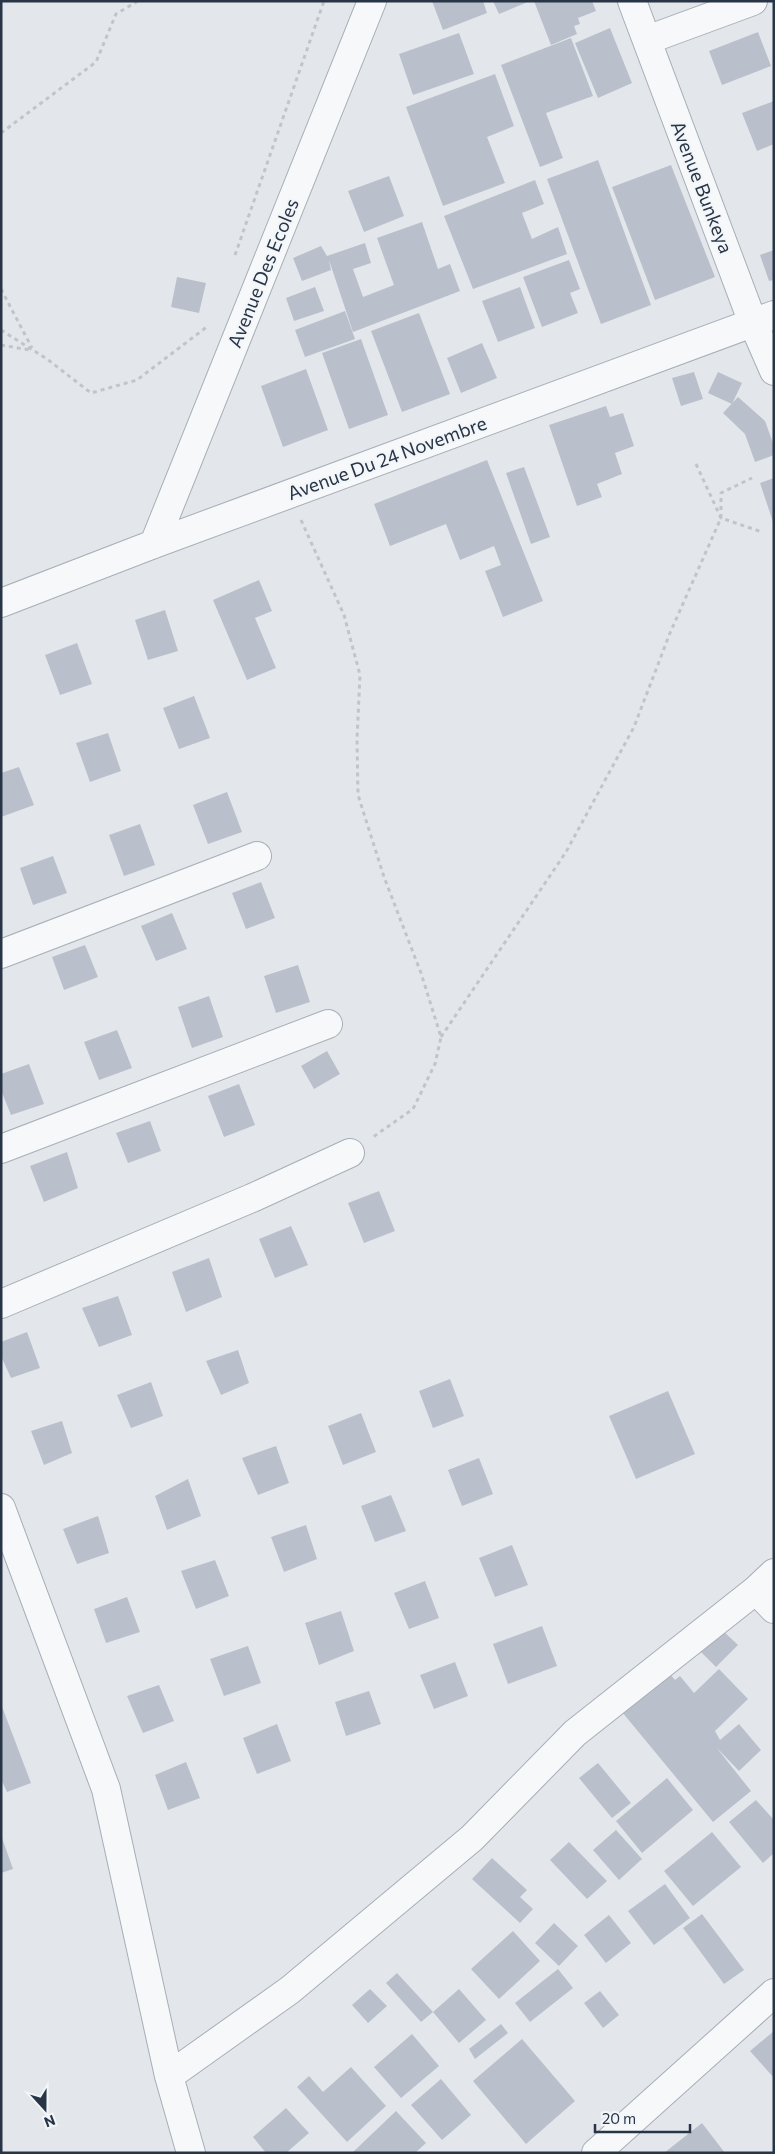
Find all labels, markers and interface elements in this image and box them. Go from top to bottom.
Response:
street label: Avenue Bunkeya [667,117,738,256]
street label: Avenue Des Ecoles [222,195,303,351]
street label: Avenue Du 24 Novembre [284,411,490,504]
north arrow [20,2084,70,2134]
scale bar [595,2102,690,2134]
text: 20 m [602,2109,636,2127]
text: N [42,2112,58,2131]

